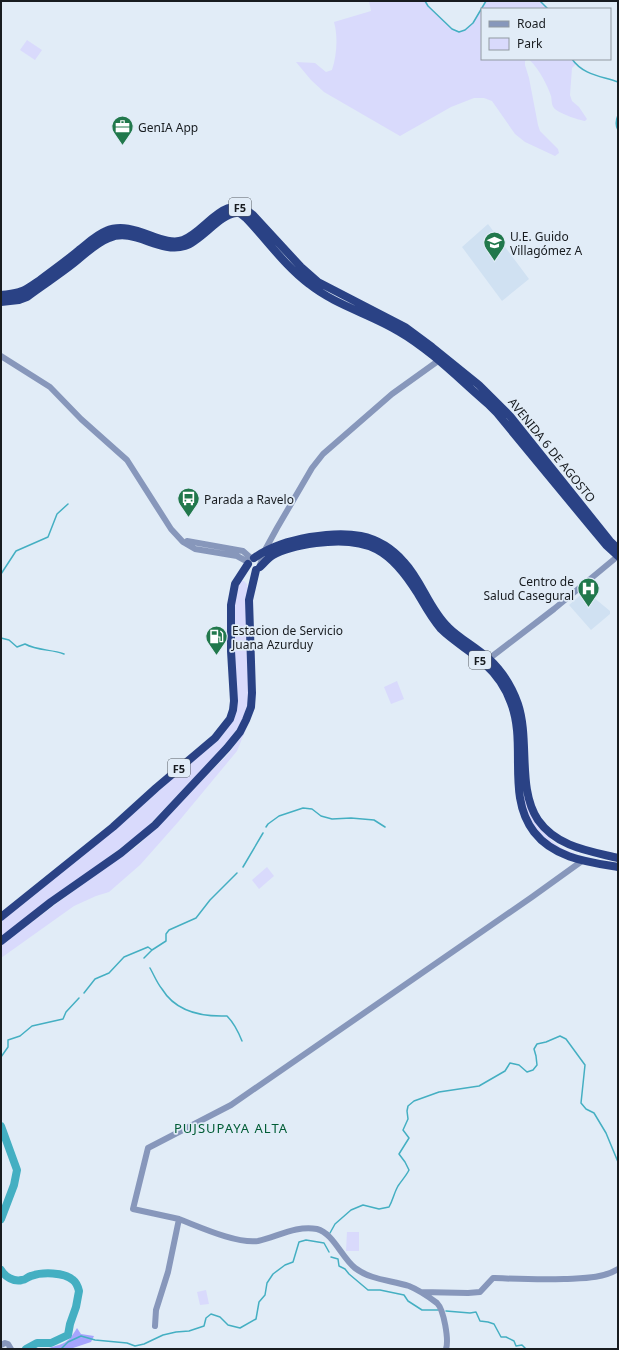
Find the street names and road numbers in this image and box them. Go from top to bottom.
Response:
road number: F5 [229,198,251,216]
street label: AVENIDA 6 DE AGOSTO [504,394,600,506]
road number: F5 [469,651,491,669]
road number: F5 [168,759,190,777]

